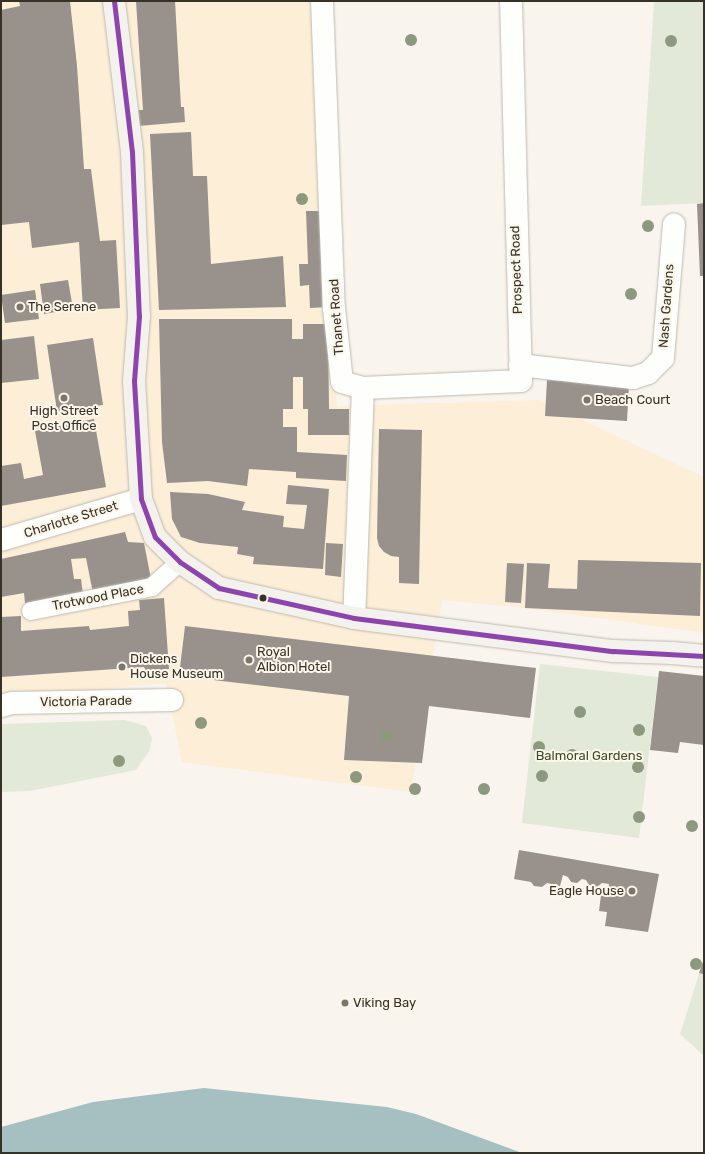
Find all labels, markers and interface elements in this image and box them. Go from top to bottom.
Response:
street label: Prospect Road [508,225,526,315]
street label: Nash Gardens [656,263,678,349]
street label: Thanet Road [327,278,347,356]
place label: The Serene [28,299,96,315]
marker: The Serene [15,302,25,312]
place label: Beach Court [595,392,670,408]
marker: High Street Post Office [59,393,69,403]
marker: Beach Court [582,395,592,405]
place label: High Street Post Office [30,404,98,435]
street label: Charlotte Street [22,498,120,542]
street label: Trotwood Place [51,581,145,615]
unlabelled marker [258,593,268,603]
place label: Royal Albion Hotel [257,645,330,676]
place label: Dickens House Museum [130,652,223,683]
marker: Royal Albion Hotel [244,655,254,665]
marker: Dickens House Museum [117,662,127,672]
street label: Victoria Parade [40,693,132,711]
park label: Balmoral Gardens [536,748,642,764]
place label: Eagle House [549,883,624,899]
marker: Eagle House [627,886,637,896]
place label: Viking Bay [353,995,416,1011]
marker: Viking Bay [340,998,350,1008]

